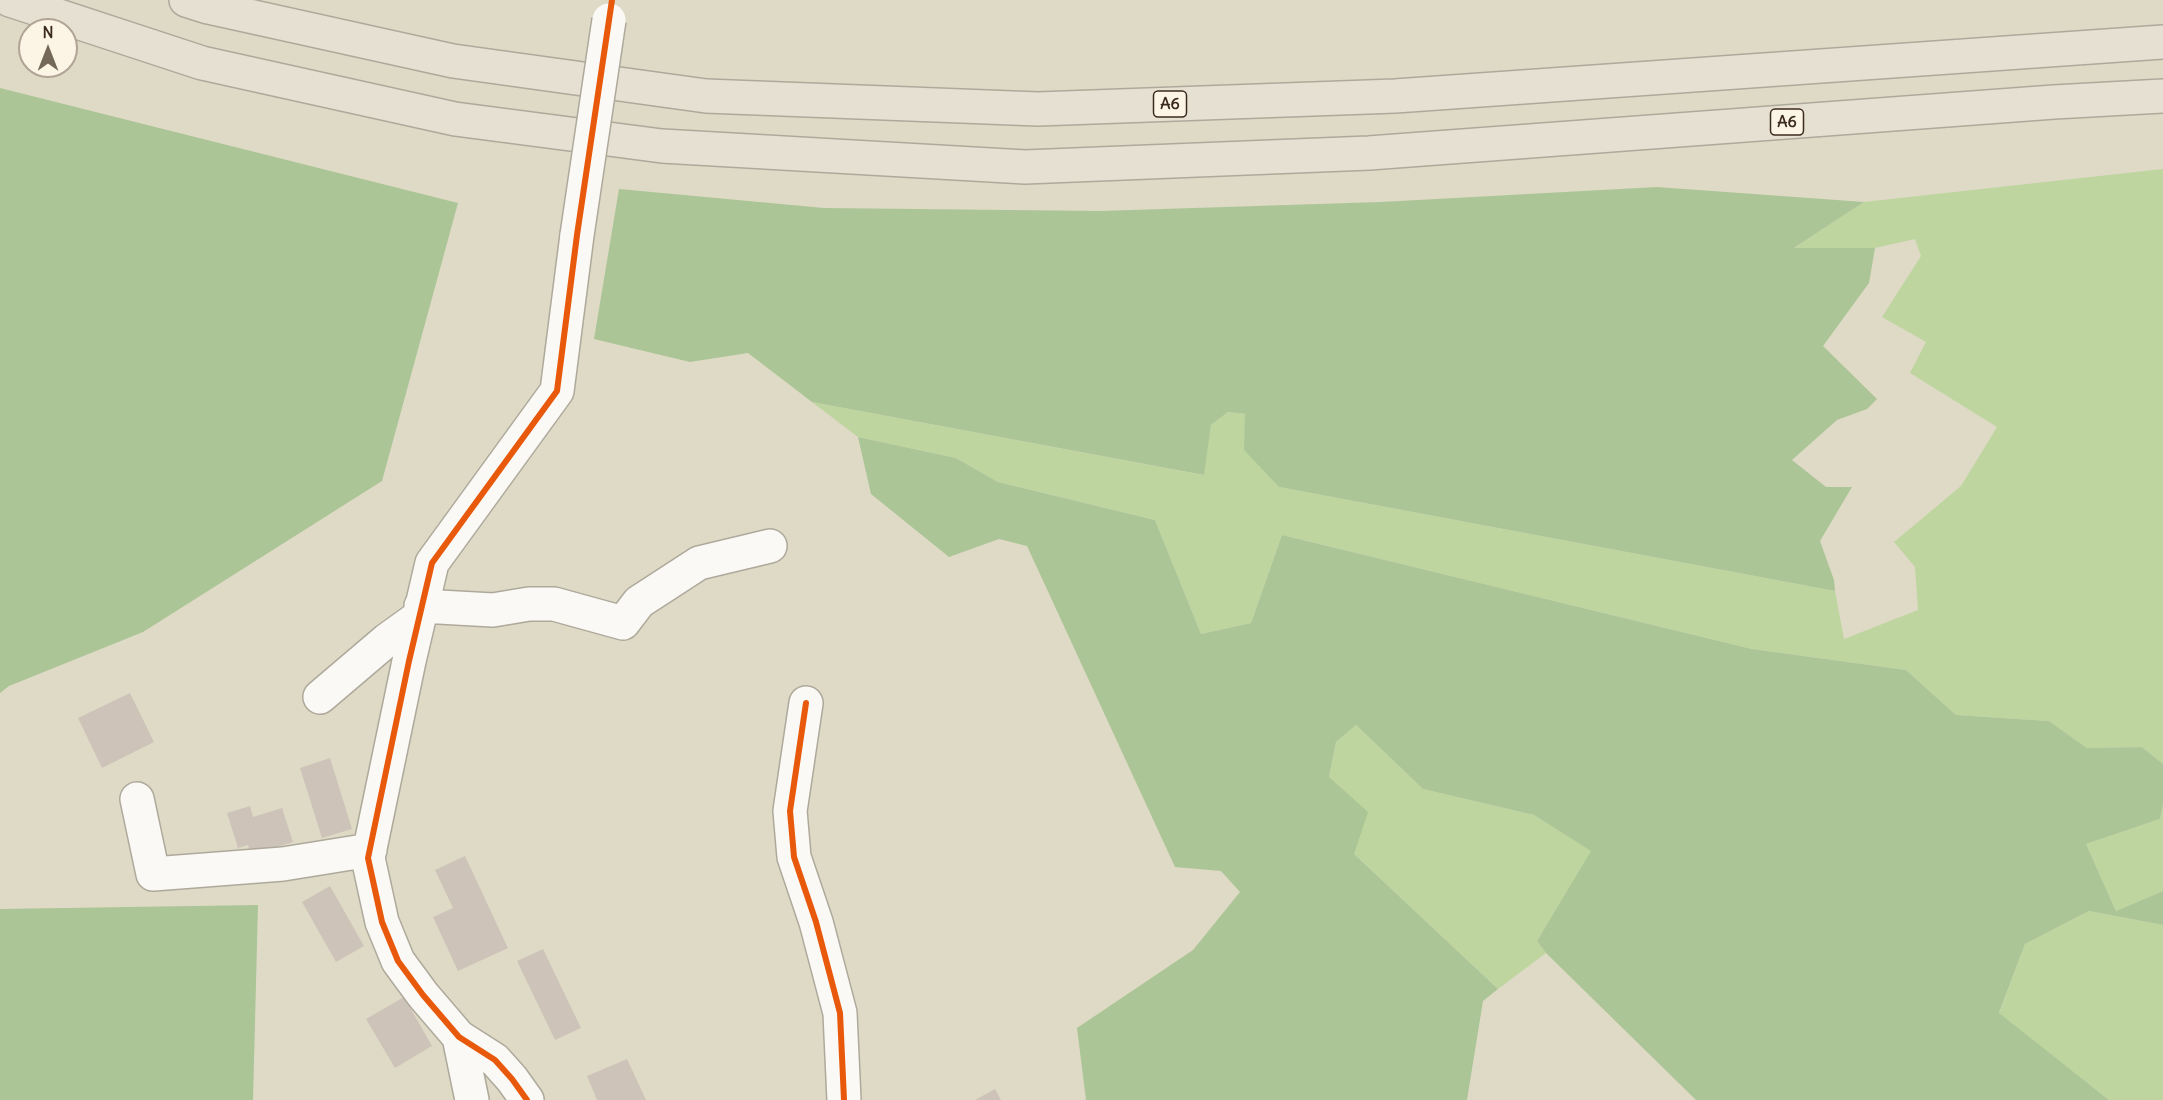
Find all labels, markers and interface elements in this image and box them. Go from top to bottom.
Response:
north arrow [18,18,78,78]
text: N [42,22,54,42]
road number: A6 [1154,91,1186,117]
road number: A6 [1770,109,1804,135]

